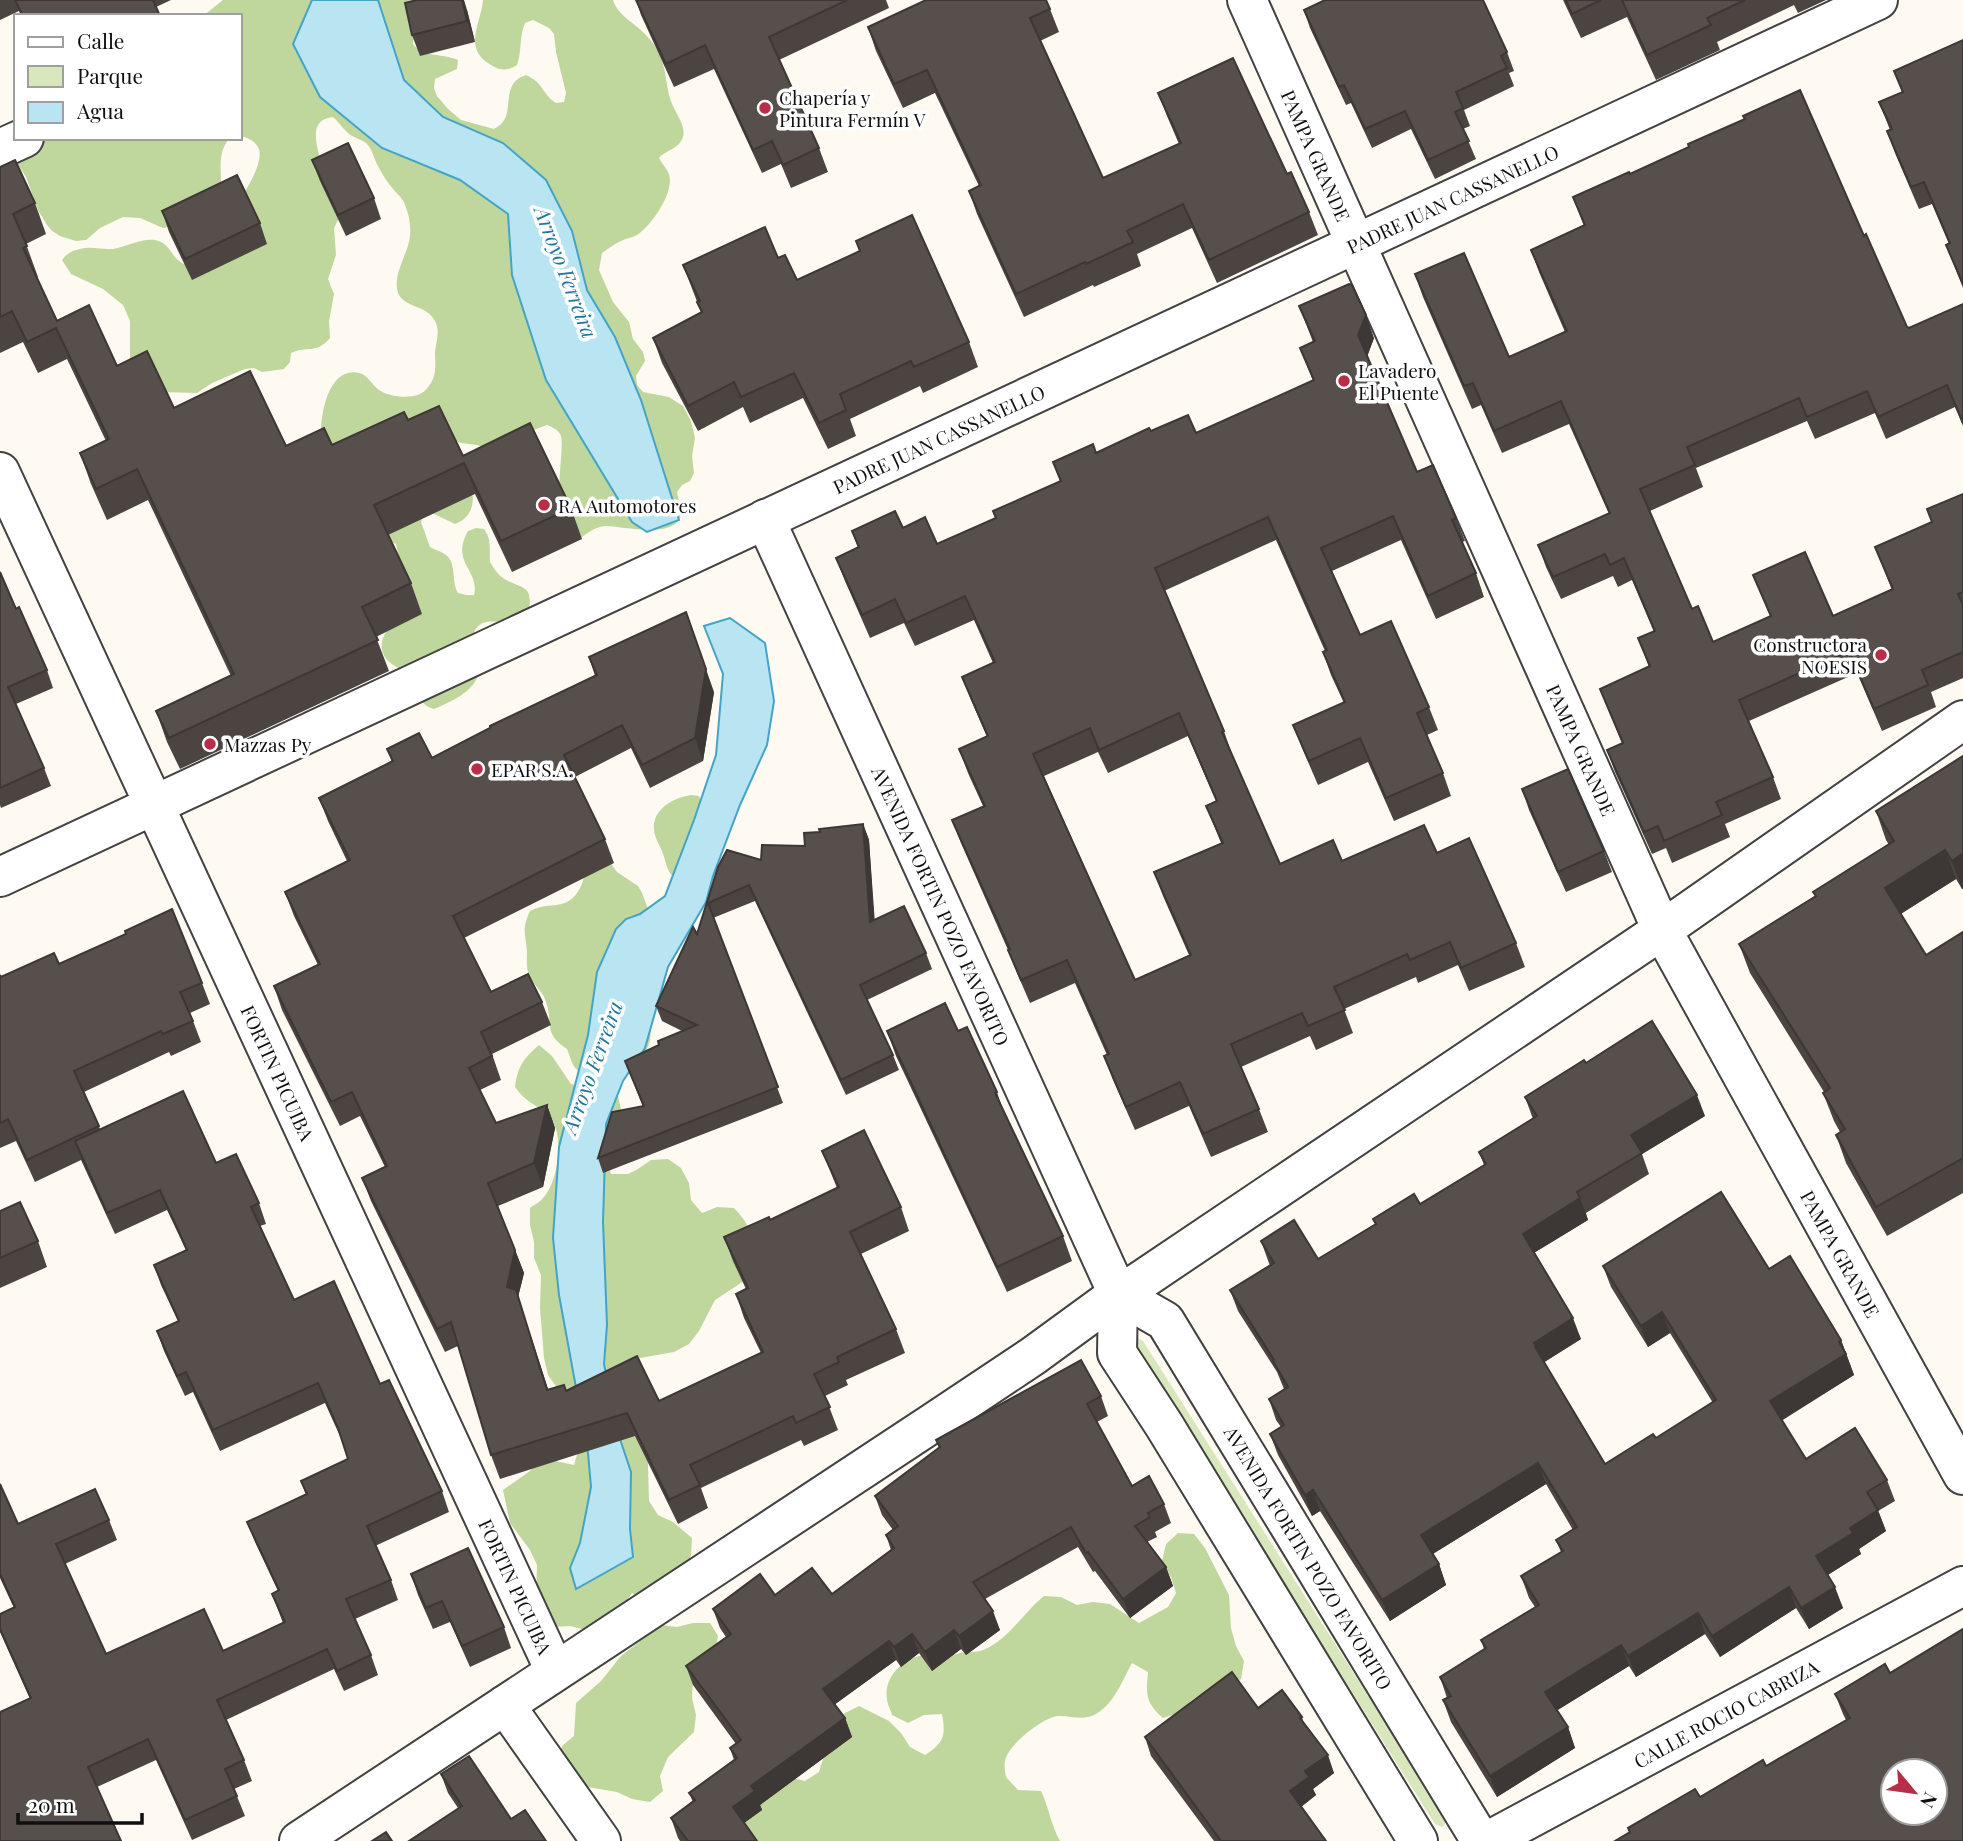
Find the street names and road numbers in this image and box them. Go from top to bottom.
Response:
street label: PAMPA GRANDE [1276,85,1357,225]
street label: PADRE JUAN CASSANELLO [1342,138,1563,259]
street label: PADRE JUAN CASSANELLO [828,378,1049,499]
street label: PAMPA GRANDE [1541,680,1622,820]
street label: AVENIDA FORTIN POZO FAVORITO [866,761,1016,1050]
street label: FORTIN PICUIBA [235,1001,321,1146]
street label: PAMPA GRANDE [1795,1185,1886,1322]
street label: AVENIDA FORTIN POZO FAVORITO [1218,1420,1399,1694]
street label: FORTIN PICUIBA [473,1514,559,1659]
street label: CALLE ROCIO CABRIZA [1629,1653,1824,1774]

